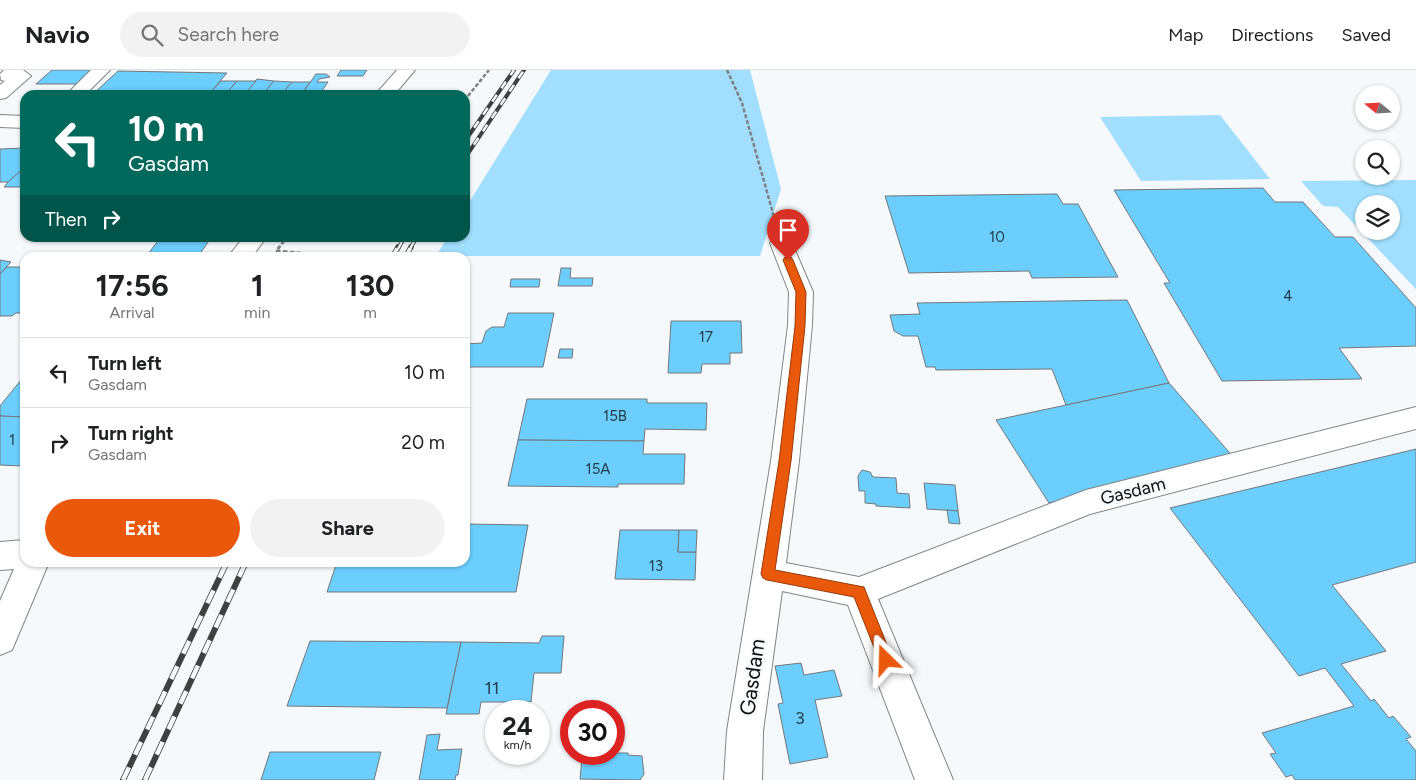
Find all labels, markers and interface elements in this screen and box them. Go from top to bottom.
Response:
search box [120,12,470,57]
text: Navio [25,20,90,49]
icon: search [138,21,166,49]
text: Search here [178,23,279,46]
text: Map [1168,24,1203,46]
text: Directions [1231,24,1313,46]
text: Saved [1341,24,1391,46]
north arrow [1355,85,1400,130]
map controls [1355,85,1400,240]
text: 10 m [128,108,204,150]
icon: left [45,110,110,175]
button: search [1355,140,1400,185]
text: Gasdam [128,150,209,177]
button: layers [1355,195,1400,240]
icon: right [97,205,125,233]
text: Then [45,208,87,231]
pin [767,209,809,260]
icon: arrive [774,216,802,244]
house number: 10 [989,228,1005,246]
text: 17:56 [95,267,169,304]
text: 1 [251,267,264,304]
text: 130 [346,267,395,304]
house number: 4 [1283,287,1293,305]
text: Arrival [109,303,155,322]
text: min [244,303,270,322]
text: m [363,303,377,322]
house number: 17 [699,328,713,346]
text: Turn left [88,352,162,375]
icon: left [45,359,73,387]
text: 10 m [404,361,445,384]
text: Gasdam [88,375,147,394]
house number: 15B [603,407,627,425]
text: Turn right [88,422,174,445]
icon: right [45,429,73,457]
house number: 1 [9,431,15,449]
text: 20 m [401,431,445,454]
text: Gasdam [88,445,147,464]
house number: 15A [586,460,610,478]
street label: Gasdam [1098,472,1168,510]
button: Exit [45,499,240,557]
button: Share [250,499,445,557]
house number: 13 [649,557,663,575]
position arrow [859,633,911,685]
street label: Gasdam [734,637,770,717]
house number: 11 [485,677,499,699]
speed limit sign: 30 [560,700,625,765]
house number: 3 [795,707,805,729]
text: 24 [502,711,533,741]
text: km/h [504,738,531,752]

